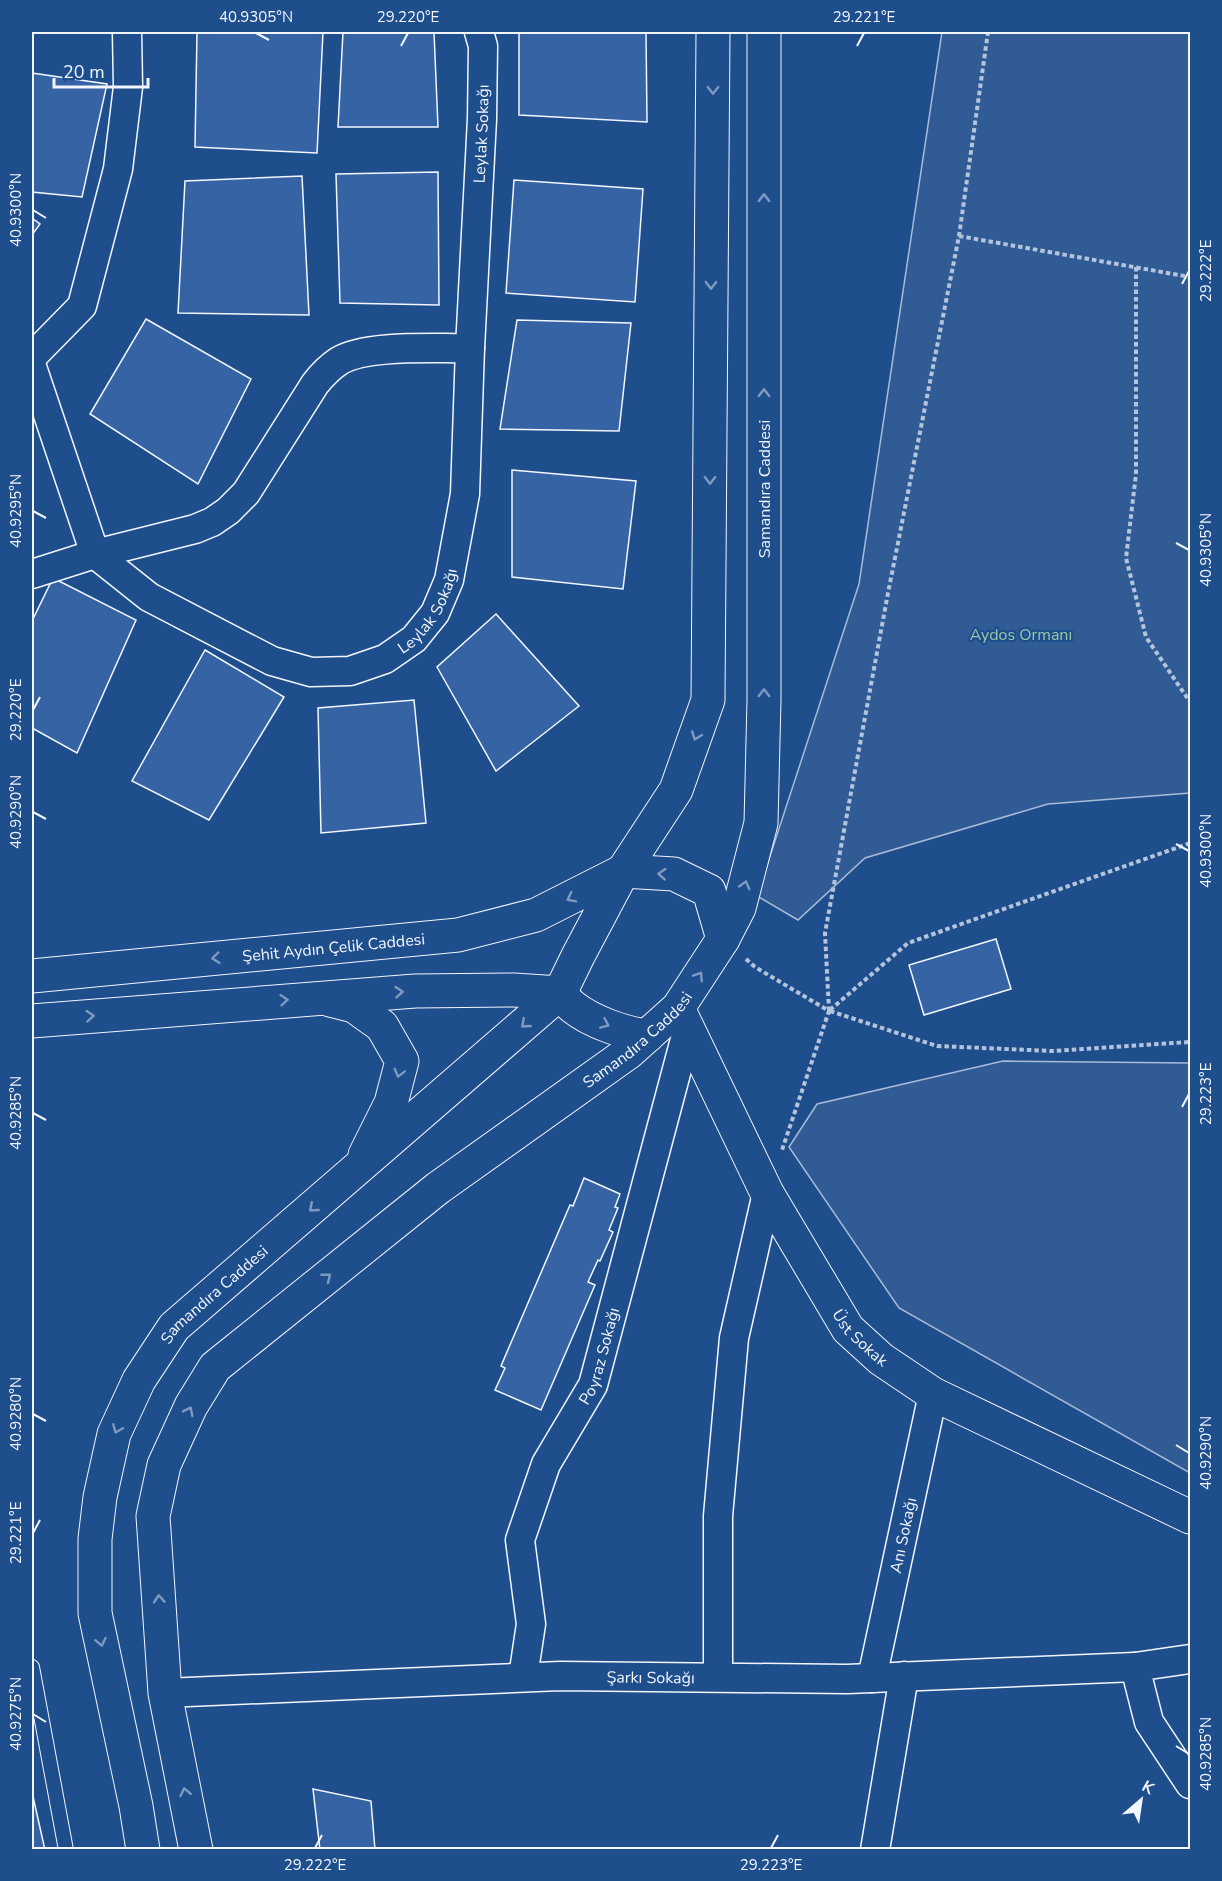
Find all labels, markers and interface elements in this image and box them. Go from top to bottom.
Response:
text: 40.9305°N [219,7,293,27]
text: 29.220°E [377,7,439,27]
text: 29.221°E [833,7,895,27]
scale bar [54,51,148,89]
text: 20 m [63,60,105,84]
street label: Leylak Sokağı [469,84,494,184]
one-way arrow [706,85,719,94]
text: 40.9300°N [6,173,26,247]
one-way arrow [758,193,770,202]
text: 29.222°E [1196,240,1216,302]
one-way arrow [705,280,717,289]
one-way arrow [758,388,770,397]
street label: Samandıra Caddesi [754,420,776,558]
text: 40.9295°N [6,474,26,548]
one-way arrow [704,475,716,484]
text: 40.9305°N [1196,513,1216,587]
street label: Leylak Sokağı [393,567,463,659]
park label: Aydos Ormanı [970,624,1072,646]
text: 29.220°E [6,679,26,741]
one-way arrow [758,688,770,697]
one-way arrow [690,730,703,741]
text: 40.9290°N [6,775,26,849]
text: 40.9300°N [1196,814,1216,888]
one-way arrow [658,867,667,880]
one-way arrow [737,880,750,890]
one-way arrow [567,890,578,902]
street label: Şehit Aydın Çelik Caddesi [241,928,426,968]
one-way arrow [212,951,221,964]
one-way arrow [692,972,703,983]
one-way arrow [395,986,404,999]
street label: Samandıra Caddesi [578,988,698,1094]
one-way arrow [280,994,289,1007]
one-way arrow [85,1010,94,1023]
one-way arrow [521,1017,532,1028]
one-way arrow [598,1017,609,1029]
text: 29.223°E [1196,1063,1216,1125]
one-way arrow [393,1068,406,1078]
text: 40.9285°N [6,1076,26,1150]
one-way arrow [309,1201,320,1212]
street label: Samandıra Caddesi [156,1241,273,1349]
one-way arrow [320,1273,331,1284]
street label: Poyraz Sokağı [574,1305,625,1409]
street label: Üst Sokak [827,1305,892,1373]
text: 40.9280°N [6,1377,26,1451]
one-way arrow [182,1407,193,1417]
text: 40.9290°N [1196,1416,1216,1490]
one-way arrow [112,1422,124,1433]
street label: Anı Sokağı [885,1496,922,1575]
text: 29.221°E [6,1502,26,1564]
one-way arrow [153,1595,166,1604]
one-way arrow [94,1636,107,1646]
street label: Şarkı Sokağı [606,1666,695,1689]
text: 40.9275°N [6,1677,26,1751]
text: 40.9285°N [1196,1717,1216,1791]
north arrow [1111,1770,1171,1830]
text: K [1138,1776,1159,1801]
one-way arrow [179,1787,192,1797]
text: 29.222°E [284,1855,346,1875]
text: 29.223°E [740,1855,802,1875]

